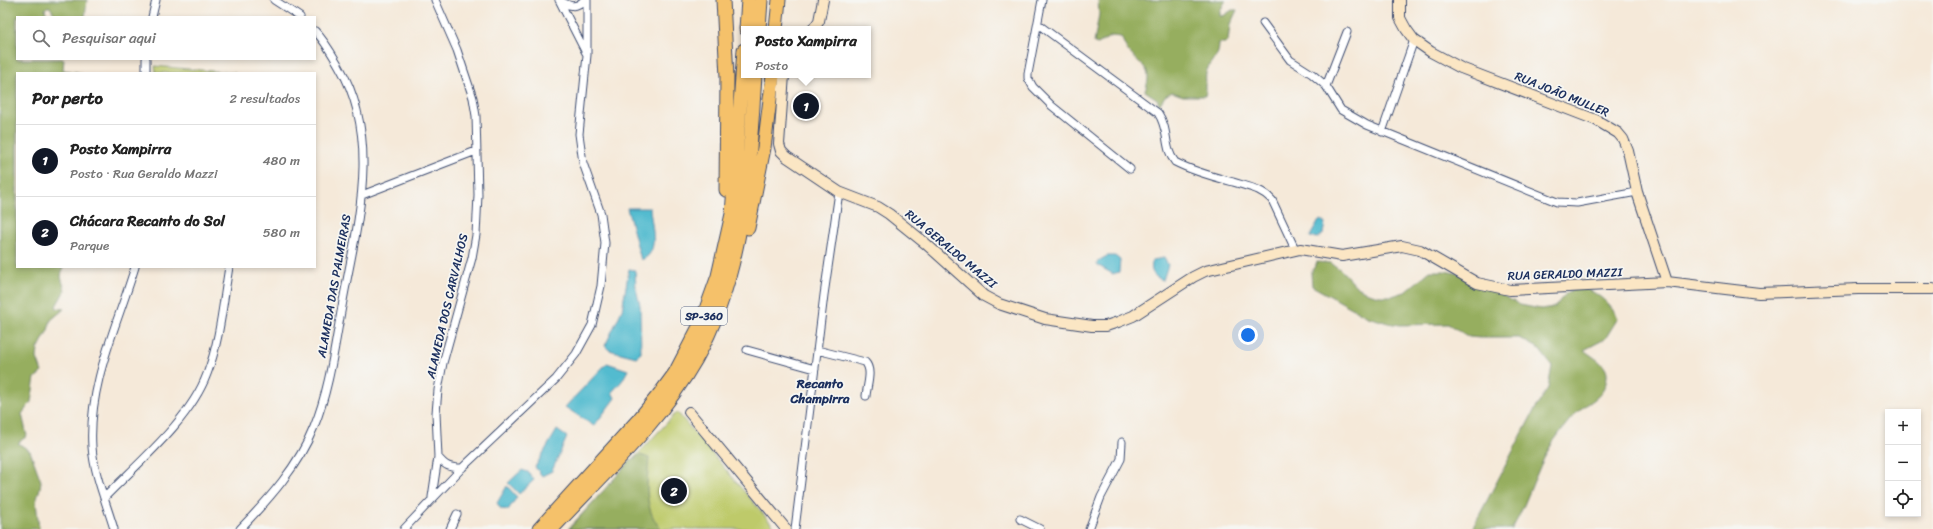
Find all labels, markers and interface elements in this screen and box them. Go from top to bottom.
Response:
search box [16,16,316,60]
text: Pesquisar aqui [62,25,156,51]
popup [741,26,871,78]
icon: search [30,27,52,49]
text: Posto Xampirra [755,28,857,54]
text: Posto [755,54,788,77]
street label: RUA JOÃO MULLER [1511,65,1613,123]
text: Por perto [32,83,103,113]
text: 2 resultados [229,87,300,110]
pin: 1 [793,91,819,121]
text: Posto Xampirra [70,136,171,162]
text: 1 [42,149,48,172]
text: 480 m [262,149,300,172]
text: Posto · Rua Geraldo Mazzi [70,162,218,185]
street label: RUA GERALDO MAZZI [900,204,1003,295]
text: Chácara Recanto do Sol [70,208,225,234]
street label: ALAMEDA DAS PALMEIRAS [310,212,358,360]
text: 2 [41,221,49,244]
text: 580 m [263,221,300,244]
street label: ALAMEDA DOS CARVALHOS [419,231,475,382]
text: Parque [70,234,109,257]
street label: RUA GERALDO MAZZI [1507,261,1624,287]
road number: SP-360 [681,307,727,325]
your location [1238,325,1258,345]
district label: Recanto Champirra [789,372,850,410]
map controls [1885,409,1921,517]
button: + [1885,409,1921,445]
button: − [1885,445,1921,481]
pin: 2 [661,476,687,506]
button: locate [1885,481,1921,517]

